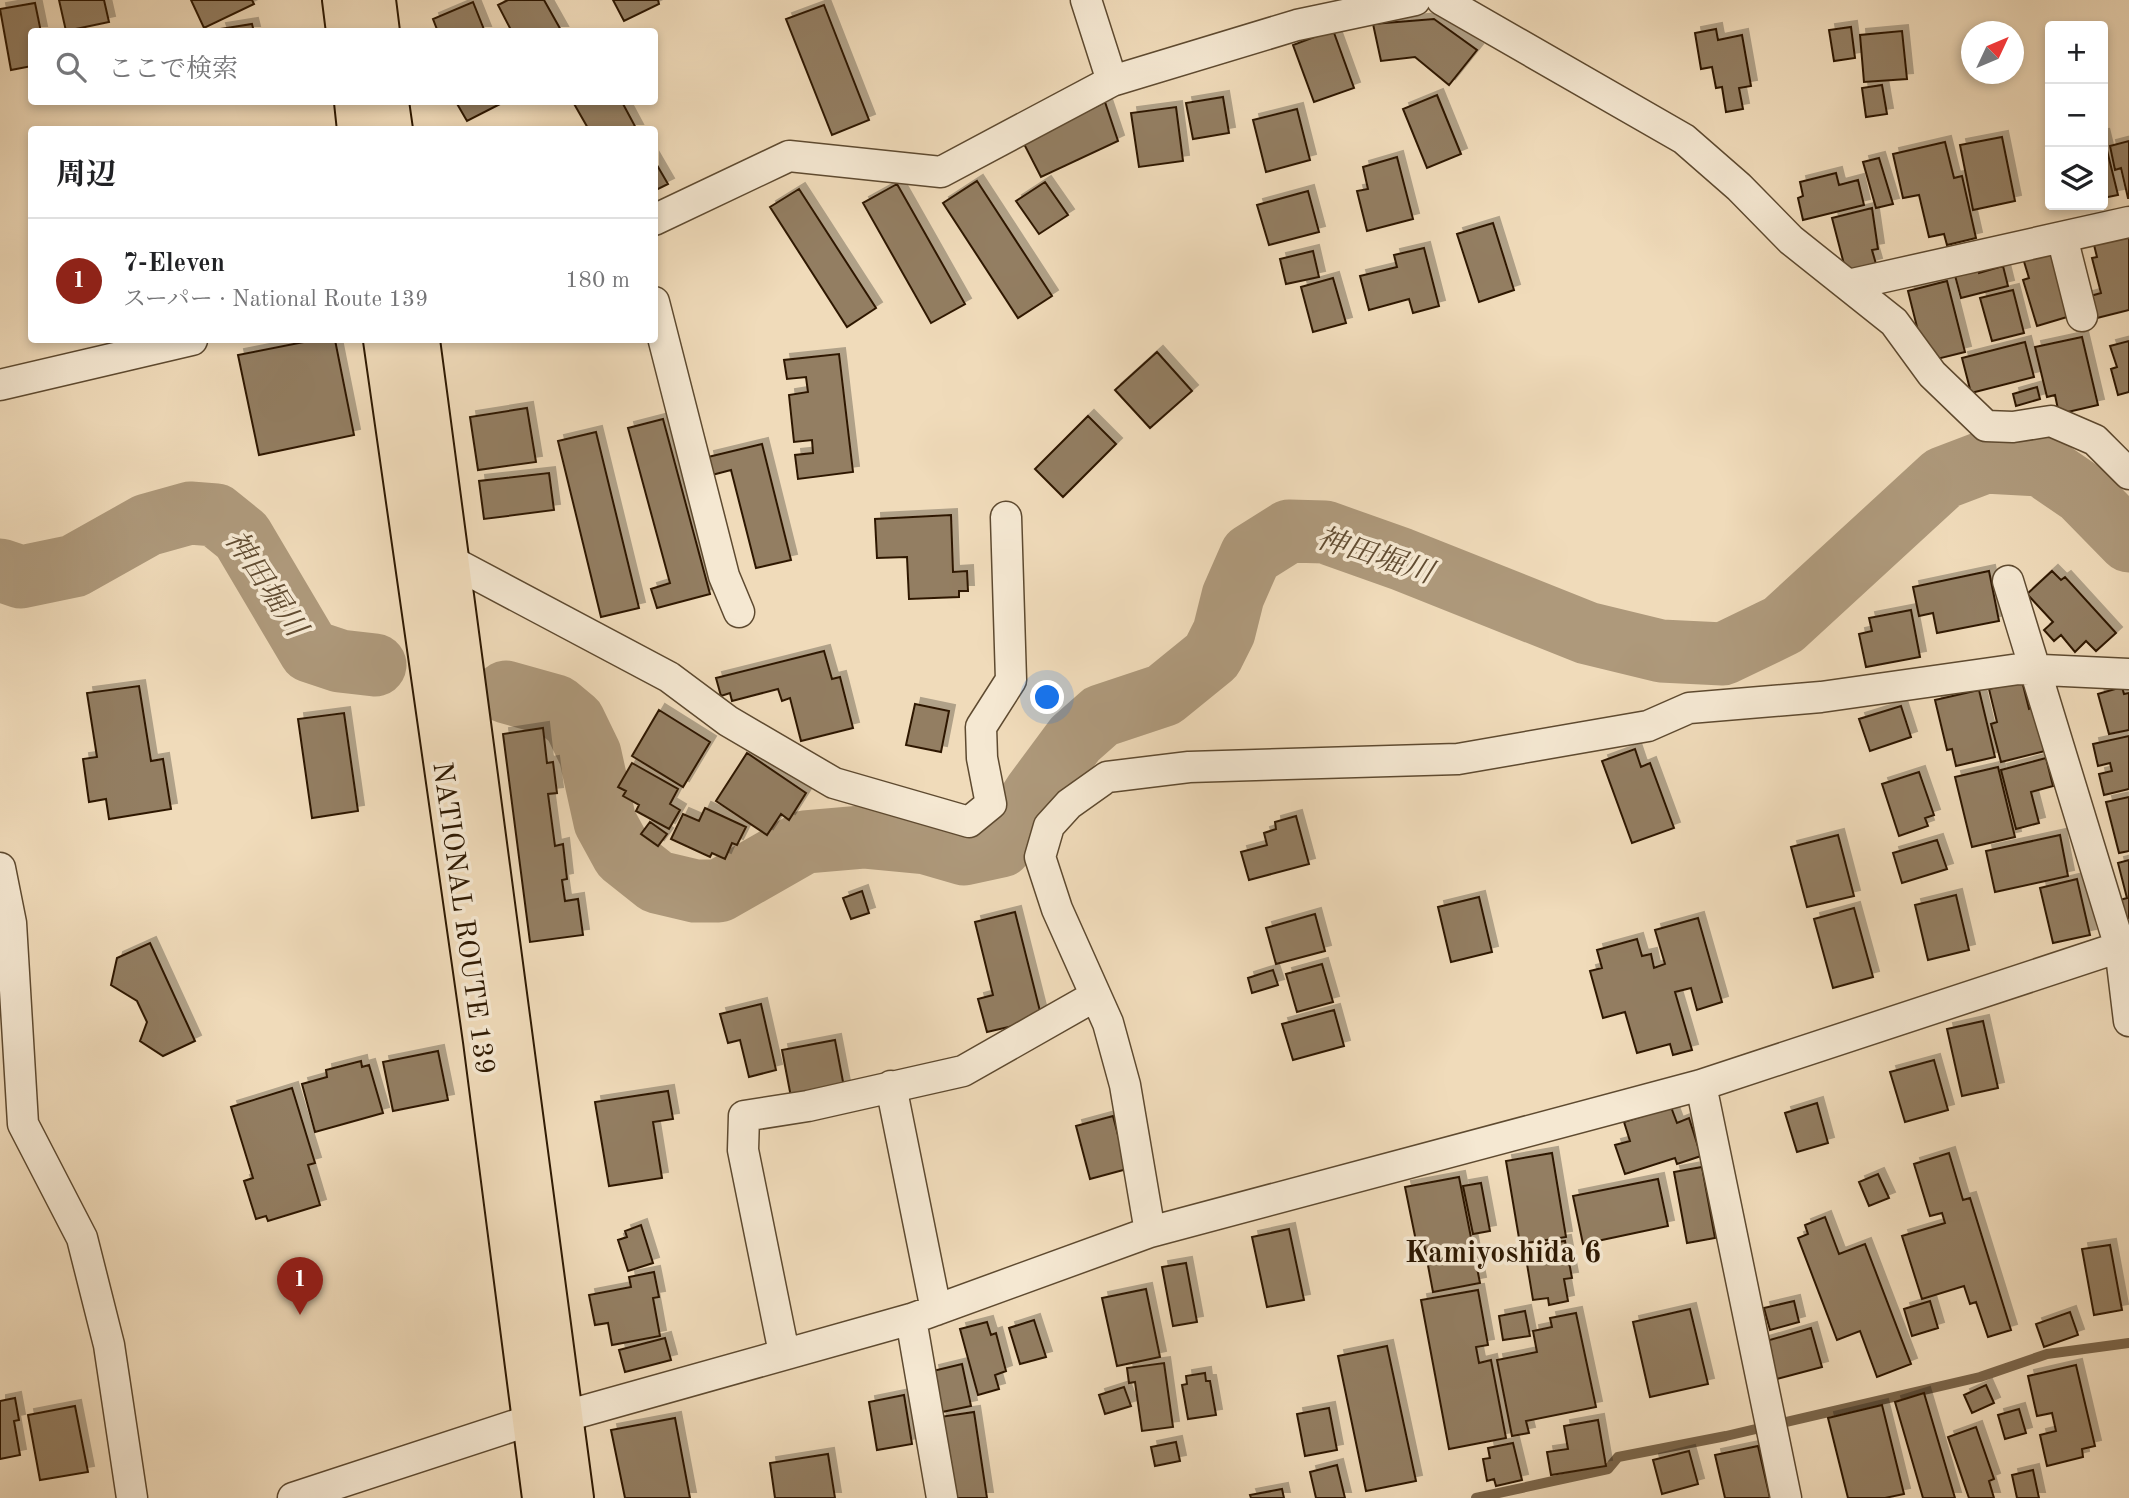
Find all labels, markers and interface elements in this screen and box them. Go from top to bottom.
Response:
north arrow [1961,21,2024,84]
map controls [2045,21,2108,210]
button: + [2045,21,2108,84]
search box [28,28,658,105]
icon: search [52,48,90,86]
text: ここで検索 [108,57,238,83]
button: − [2045,84,2108,147]
button: layers [2045,147,2108,210]
text: 周辺 [56,161,116,191]
text: 7-Eleven [123,251,225,277]
text: 1 [72,269,86,292]
text: 180 m [565,269,630,292]
text: スーパー · National Route 139 [123,288,428,311]
water label: 神田堀川 [1313,521,1440,591]
water label: 神田堀川 [218,524,314,645]
your location [1030,680,1064,714]
street label: NATIONAL ROUTE 139 [426,760,498,1077]
district label: Kamiyoshida 6 [1405,1239,1601,1269]
pin: 1 [277,1257,323,1315]

